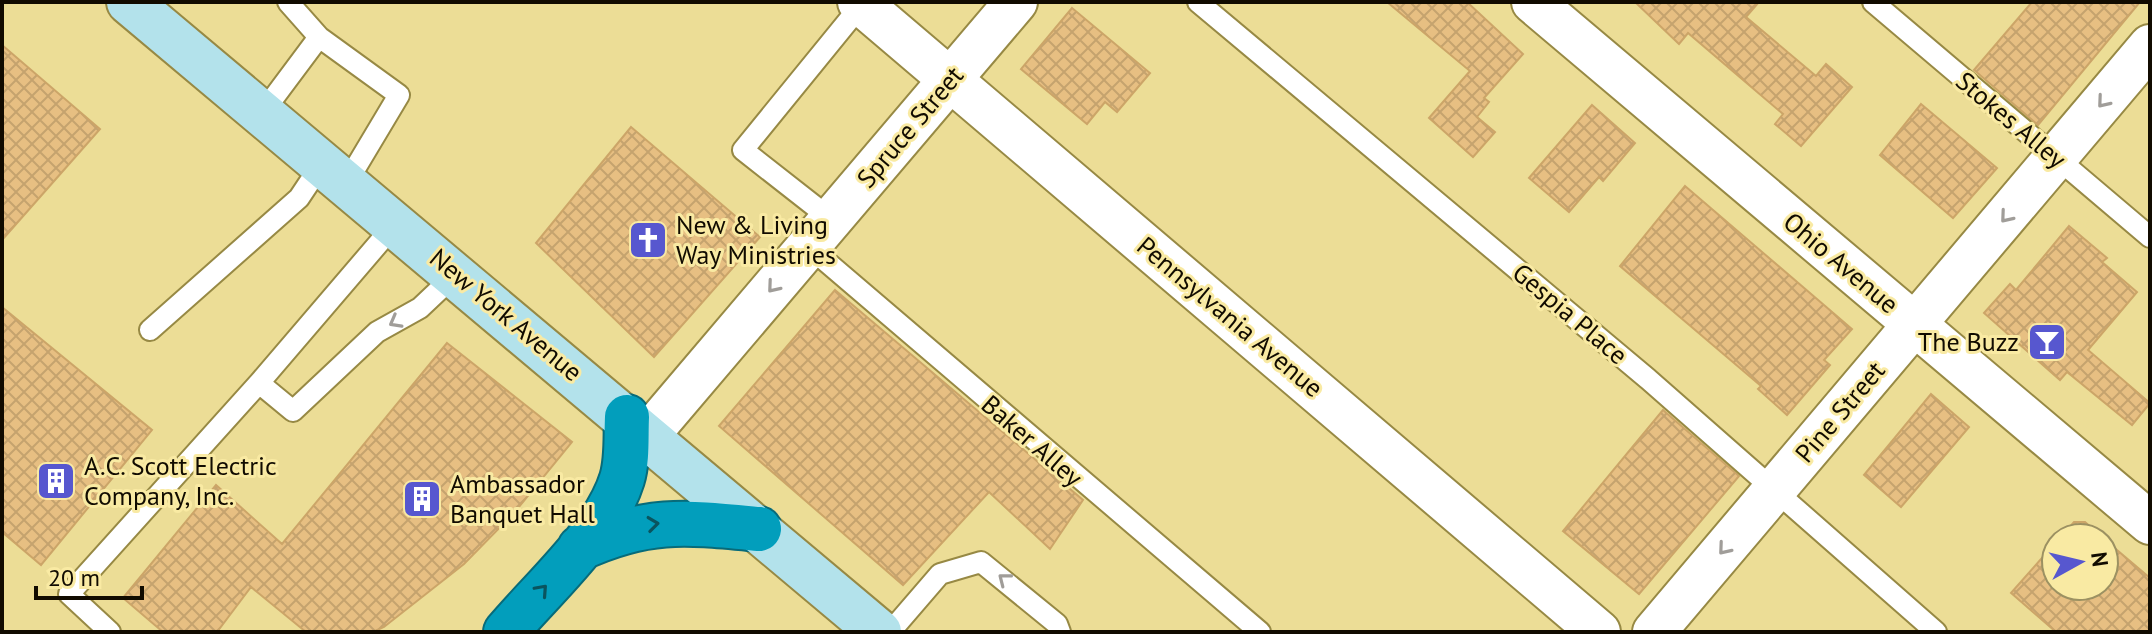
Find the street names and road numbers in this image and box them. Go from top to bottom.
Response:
street label: Spruce Street [849,59,970,194]
street label: Stokes Alley [1949,64,2073,175]
street label: Ohio Avenue [1777,205,1906,320]
street label: Pennsylvania Avenue [1131,229,1330,404]
street label: New York Avenue [423,241,589,388]
street label: Gespia Place [1506,256,1635,371]
street label: Pine Street [1788,354,1892,469]
street label: Baker Alley [975,388,1090,494]

